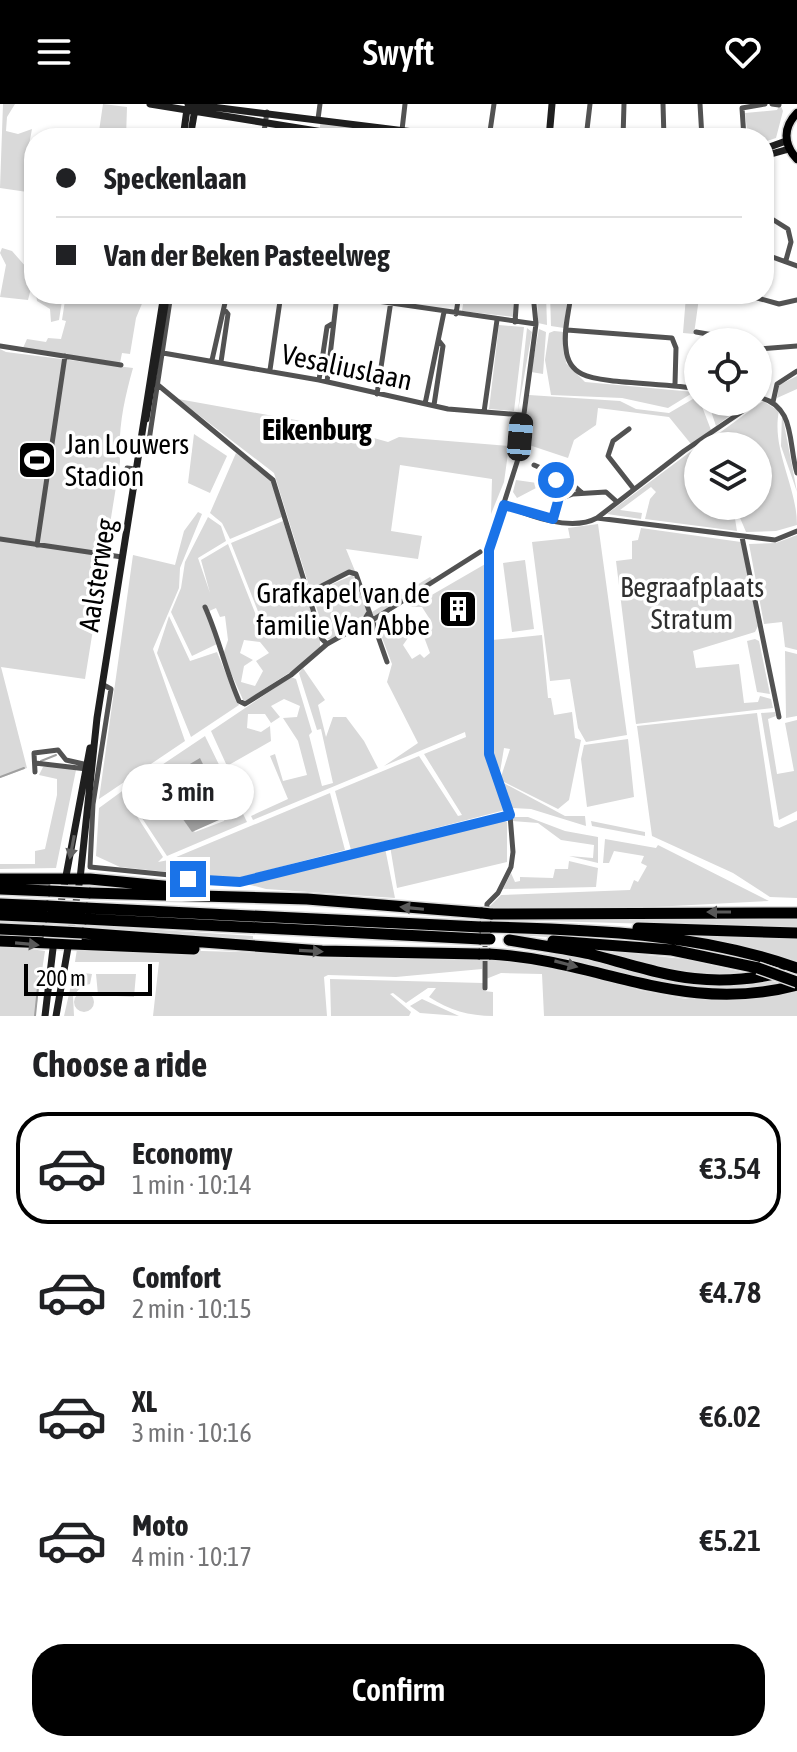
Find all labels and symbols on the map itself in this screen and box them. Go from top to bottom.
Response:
street label: Vesaliuslaan [279,338,415,396]
district label: Eikenburg [262,412,372,446]
car [506,412,534,462]
place label: Jan Louwers Stadion [65,428,189,492]
sports icon: Jan Louwers Stadion [16,439,58,481]
route start [538,462,574,498]
street label: Aalsterweg [72,516,122,634]
park label: Begraafplaats Stratum [620,571,764,635]
place label: Grafkapel van de familie Van Abbe [256,577,430,641]
building icon: Grafkapel van de familie Van Abbe [437,588,479,630]
callout: 3 min [122,763,254,819]
one-way arrow [65,834,77,859]
route end [170,861,206,897]
one-way arrow [399,902,424,915]
one-way arrow [706,906,731,918]
one-way arrow [15,938,40,951]
one-way arrow [299,944,324,957]
one-way arrow [555,958,579,971]
scale bar [24,960,152,996]

